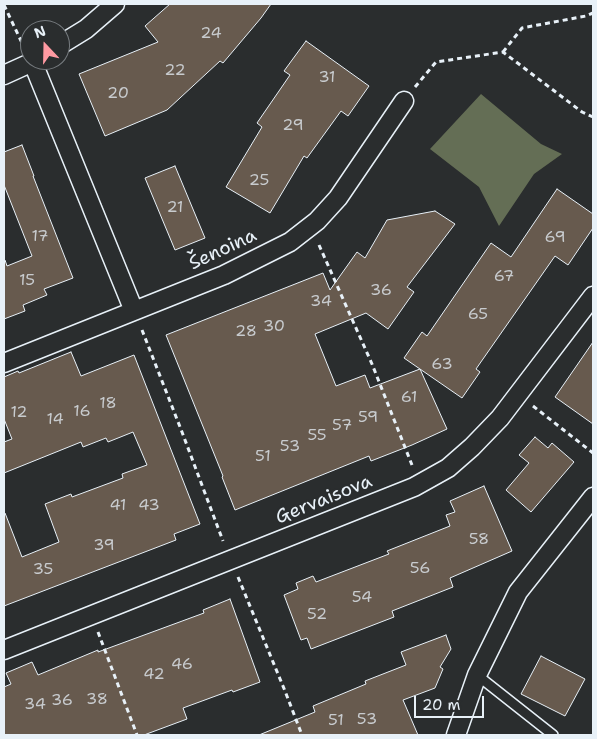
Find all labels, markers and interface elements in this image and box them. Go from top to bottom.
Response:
north arrow [20,20,70,70]
text: N [32,22,48,42]
house number: 24 [200,24,222,44]
house number: 22 [164,61,186,81]
house number: 31 [318,68,336,88]
house number: 20 [107,84,129,104]
house number: 29 [282,116,304,136]
house number: 25 [249,171,269,191]
house number: 21 [166,198,184,218]
street label: Šenoina [185,224,261,276]
house number: 17 [31,227,49,247]
house number: 69 [544,228,566,248]
house number: 67 [494,267,514,287]
house number: 15 [19,271,35,291]
house number: 36 [370,281,392,301]
house number: 34 [310,292,332,312]
house number: 65 [468,305,488,325]
house number: 30 [263,317,285,337]
house number: 28 [235,322,257,342]
house number: 63 [431,355,453,375]
house number: 61 [401,388,417,408]
house number: 18 [99,394,117,414]
house number: 16 [73,402,91,422]
house number: 12 [10,403,28,423]
house number: 59 [358,408,378,428]
house number: 14 [46,410,64,430]
house number: 57 [332,416,352,436]
house number: 55 [307,426,327,446]
house number: 53 [280,437,300,457]
house number: 51 [255,447,271,467]
street label: Gervaisova [272,470,376,530]
house number: 41 [109,496,127,516]
house number: 43 [138,496,160,516]
house number: 58 [469,530,489,550]
house number: 39 [93,536,115,556]
house number: 56 [410,559,430,579]
house number: 35 [33,560,53,580]
house number: 54 [352,588,372,608]
house number: 52 [307,605,327,625]
house number: 46 [171,655,193,675]
house number: 42 [143,665,165,685]
scale bar [417,686,487,718]
house number: 38 [86,690,108,710]
house number: 36 [51,691,73,711]
house number: 34 [24,695,46,715]
text: 20 m [422,695,461,715]
house number: 53 [357,710,377,730]
house number: 51 [328,711,344,731]

